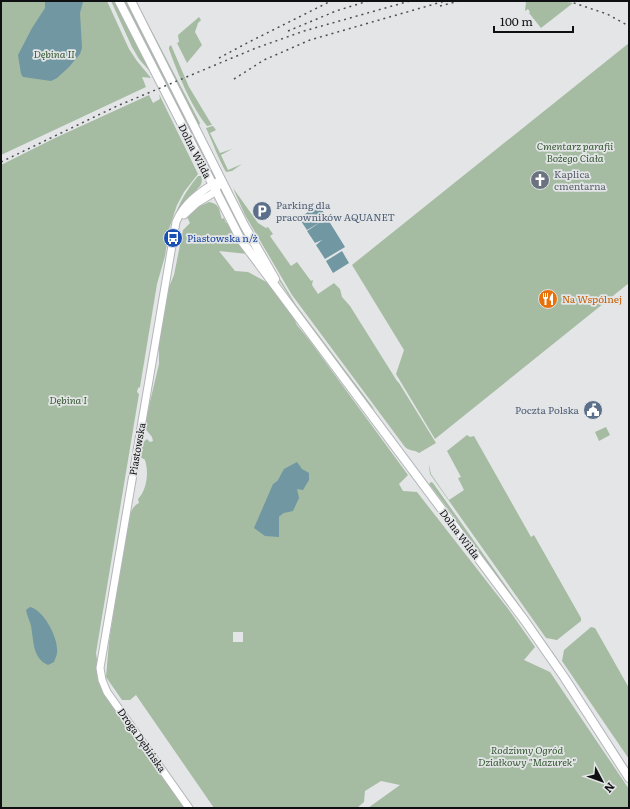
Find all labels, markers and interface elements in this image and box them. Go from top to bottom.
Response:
scale bar [494,8,573,34]
text: 100 m [500,12,533,30]
park label: Dębina II [33,46,75,61]
street label: Dolna Wilda [175,121,216,181]
park label: Cmentarz parafii Bożego Ciała [537,138,613,165]
place label: Kaplica cmentarna [554,166,607,193]
church icon: Kaplica cmentarna [529,169,551,191]
place label: Parking dla pracowników AQUANET [276,197,395,224]
parking icon: Parking dla pracowników AQUANET [251,200,273,222]
bus stop icon: Piastowska n/ż [162,227,184,249]
place label: Piastowska n/ż [187,230,258,245]
restaurant icon: Na Wspólnej [537,288,559,310]
place label: Na Wspólnej [562,291,622,306]
park label: Dębina I [49,392,87,407]
public building icon: Poczta Polska [582,399,604,421]
place label: Poczta Polska [515,402,580,417]
street label: Piastowska [124,421,149,476]
street label: Dolna Wilda [437,505,485,562]
street label: Droga Dębińska [115,704,171,775]
park label: Rodzinny Ogród Działkowy "Mazurek" [478,742,576,769]
north arrow [582,761,622,801]
text: N [601,779,619,797]

